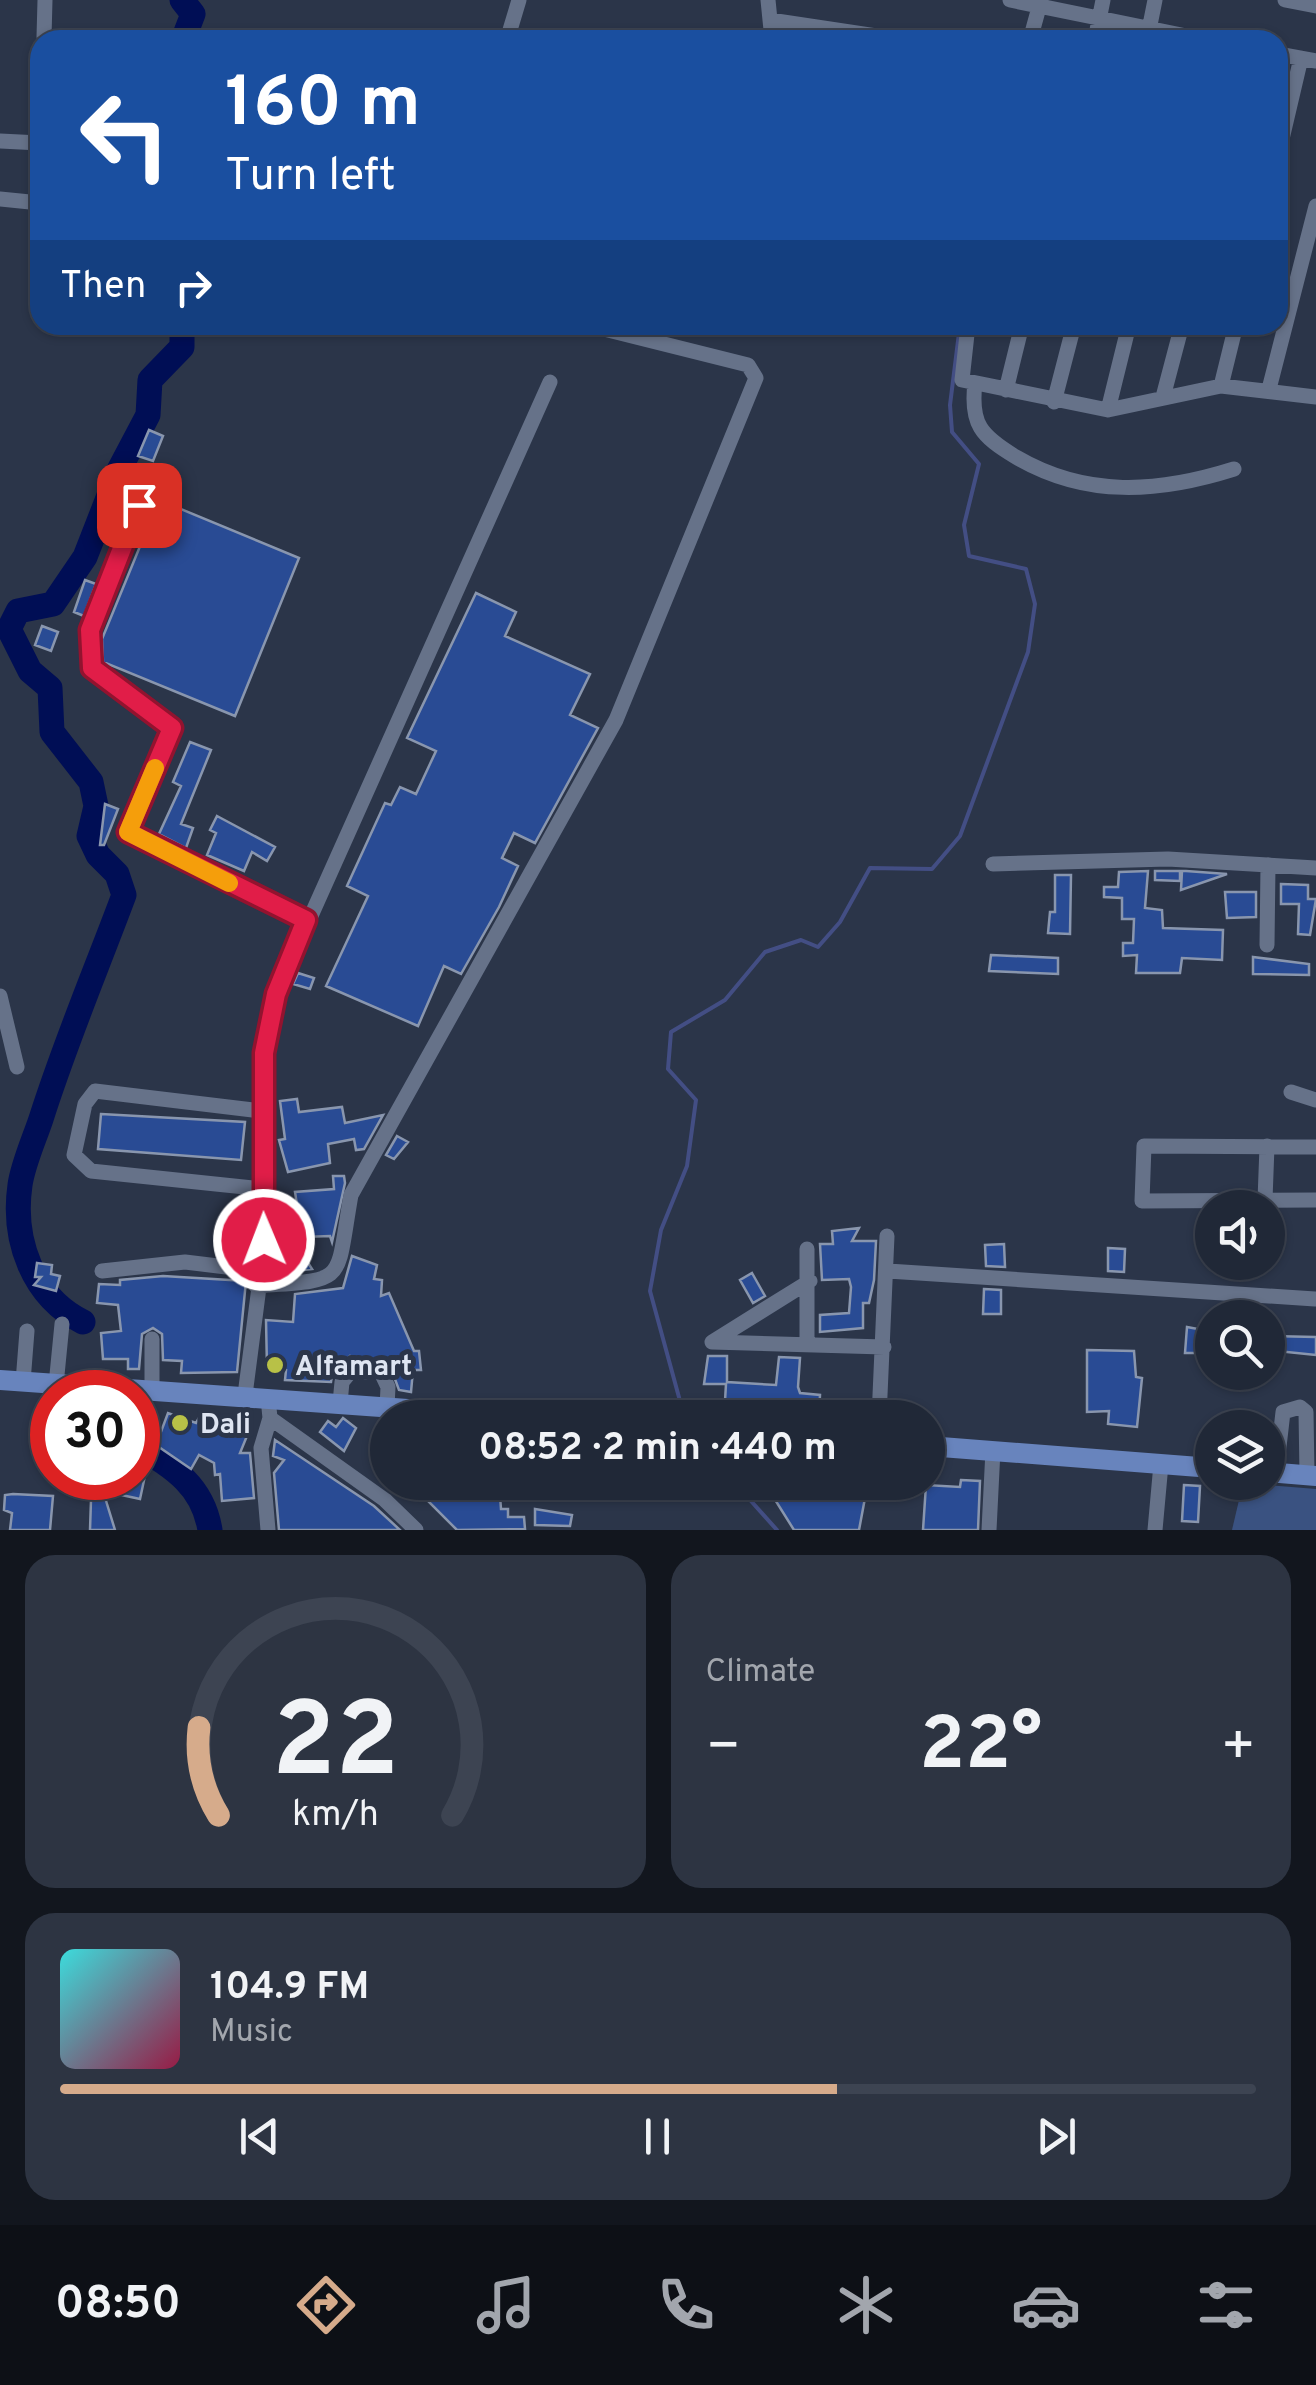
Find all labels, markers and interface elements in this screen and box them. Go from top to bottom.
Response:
text: 160 m [225,62,421,151]
icon: left [60,70,190,200]
text: Turn left [225,149,396,206]
icon: right [166,260,221,315]
text: Then [60,263,146,312]
pin [97,463,182,548]
icon: arrive [112,478,167,533]
position arrow [212,1188,316,1292]
map controls [1195,1190,1285,1500]
button: sound [1195,1190,1285,1280]
button: search [1195,1300,1285,1390]
place label: Alfamart [295,1350,412,1386]
marker: Alfamart [264,1354,286,1376]
speed limit sign: 30 [30,1370,160,1500]
place label: Dali [200,1408,251,1444]
button: layers [1195,1410,1285,1500]
marker: Dali [169,1412,191,1434]
text: 08:52 · 2 min · 440 m [478,1425,837,1474]
text: Climate [706,1653,815,1693]
text: 22 [272,1681,399,1813]
text: 22° [919,1701,1042,1796]
text: − [706,1714,741,1784]
text: + [1221,1714,1256,1784]
text: km/h [292,1793,379,1839]
text: 104.9 FM [210,1964,369,2013]
text: Music [210,2013,293,2053]
icon: previous [232,2109,287,2164]
icon: pause [630,2109,685,2164]
icon: next [1029,2109,1084,2164]
icon: directions [291,2270,361,2340]
icon: music [471,2270,541,2340]
icon: phone [651,2270,721,2340]
icon: climate [831,2270,901,2340]
icon: car [1011,2270,1081,2340]
icon: filters [1191,2270,1261,2340]
text: 08:50 [55,2277,181,2334]

